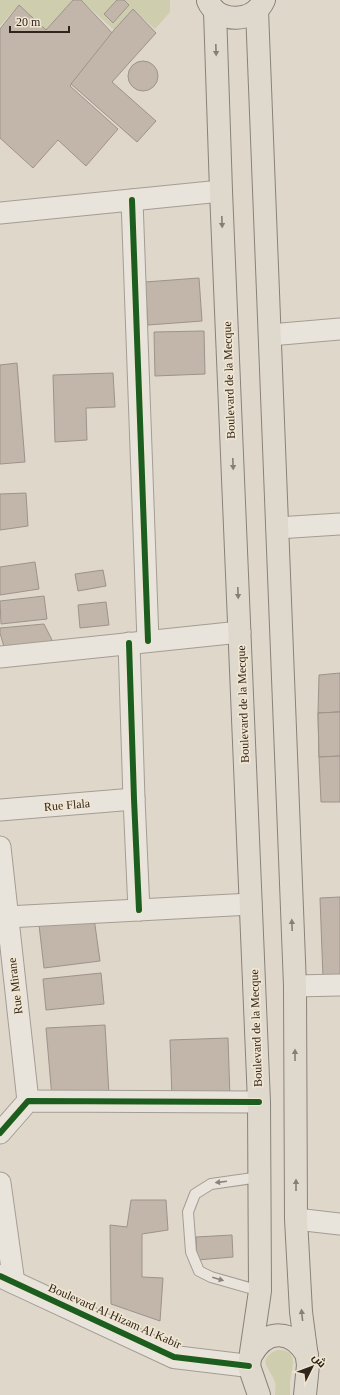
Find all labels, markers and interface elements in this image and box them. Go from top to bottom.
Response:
scale bar [10,8,69,34]
text: 20 m [16,15,41,29]
one-way arrow [213,44,220,56]
one-way arrow [219,216,226,228]
street label: Boulevard de la Mecque [220,321,238,439]
one-way arrow [229,458,236,470]
one-way arrow [235,587,242,599]
street label: Boulevard de la Mecque [234,645,252,763]
street label: Rue Flala [43,796,91,814]
one-way arrow [289,919,296,931]
street label: Rue Mirane [5,957,25,1015]
street label: Boulevard de la Mecque [247,969,265,1087]
one-way arrow [292,1048,298,1061]
one-way arrow [293,1178,299,1191]
one-way arrow [215,1179,227,1185]
one-way arrow [213,1276,225,1282]
street label: Boulevard Al Hizam Al Kabir [46,1280,184,1352]
one-way arrow [298,1309,305,1321]
north arrow [292,1347,332,1387]
text: ش [310,1351,329,1370]

